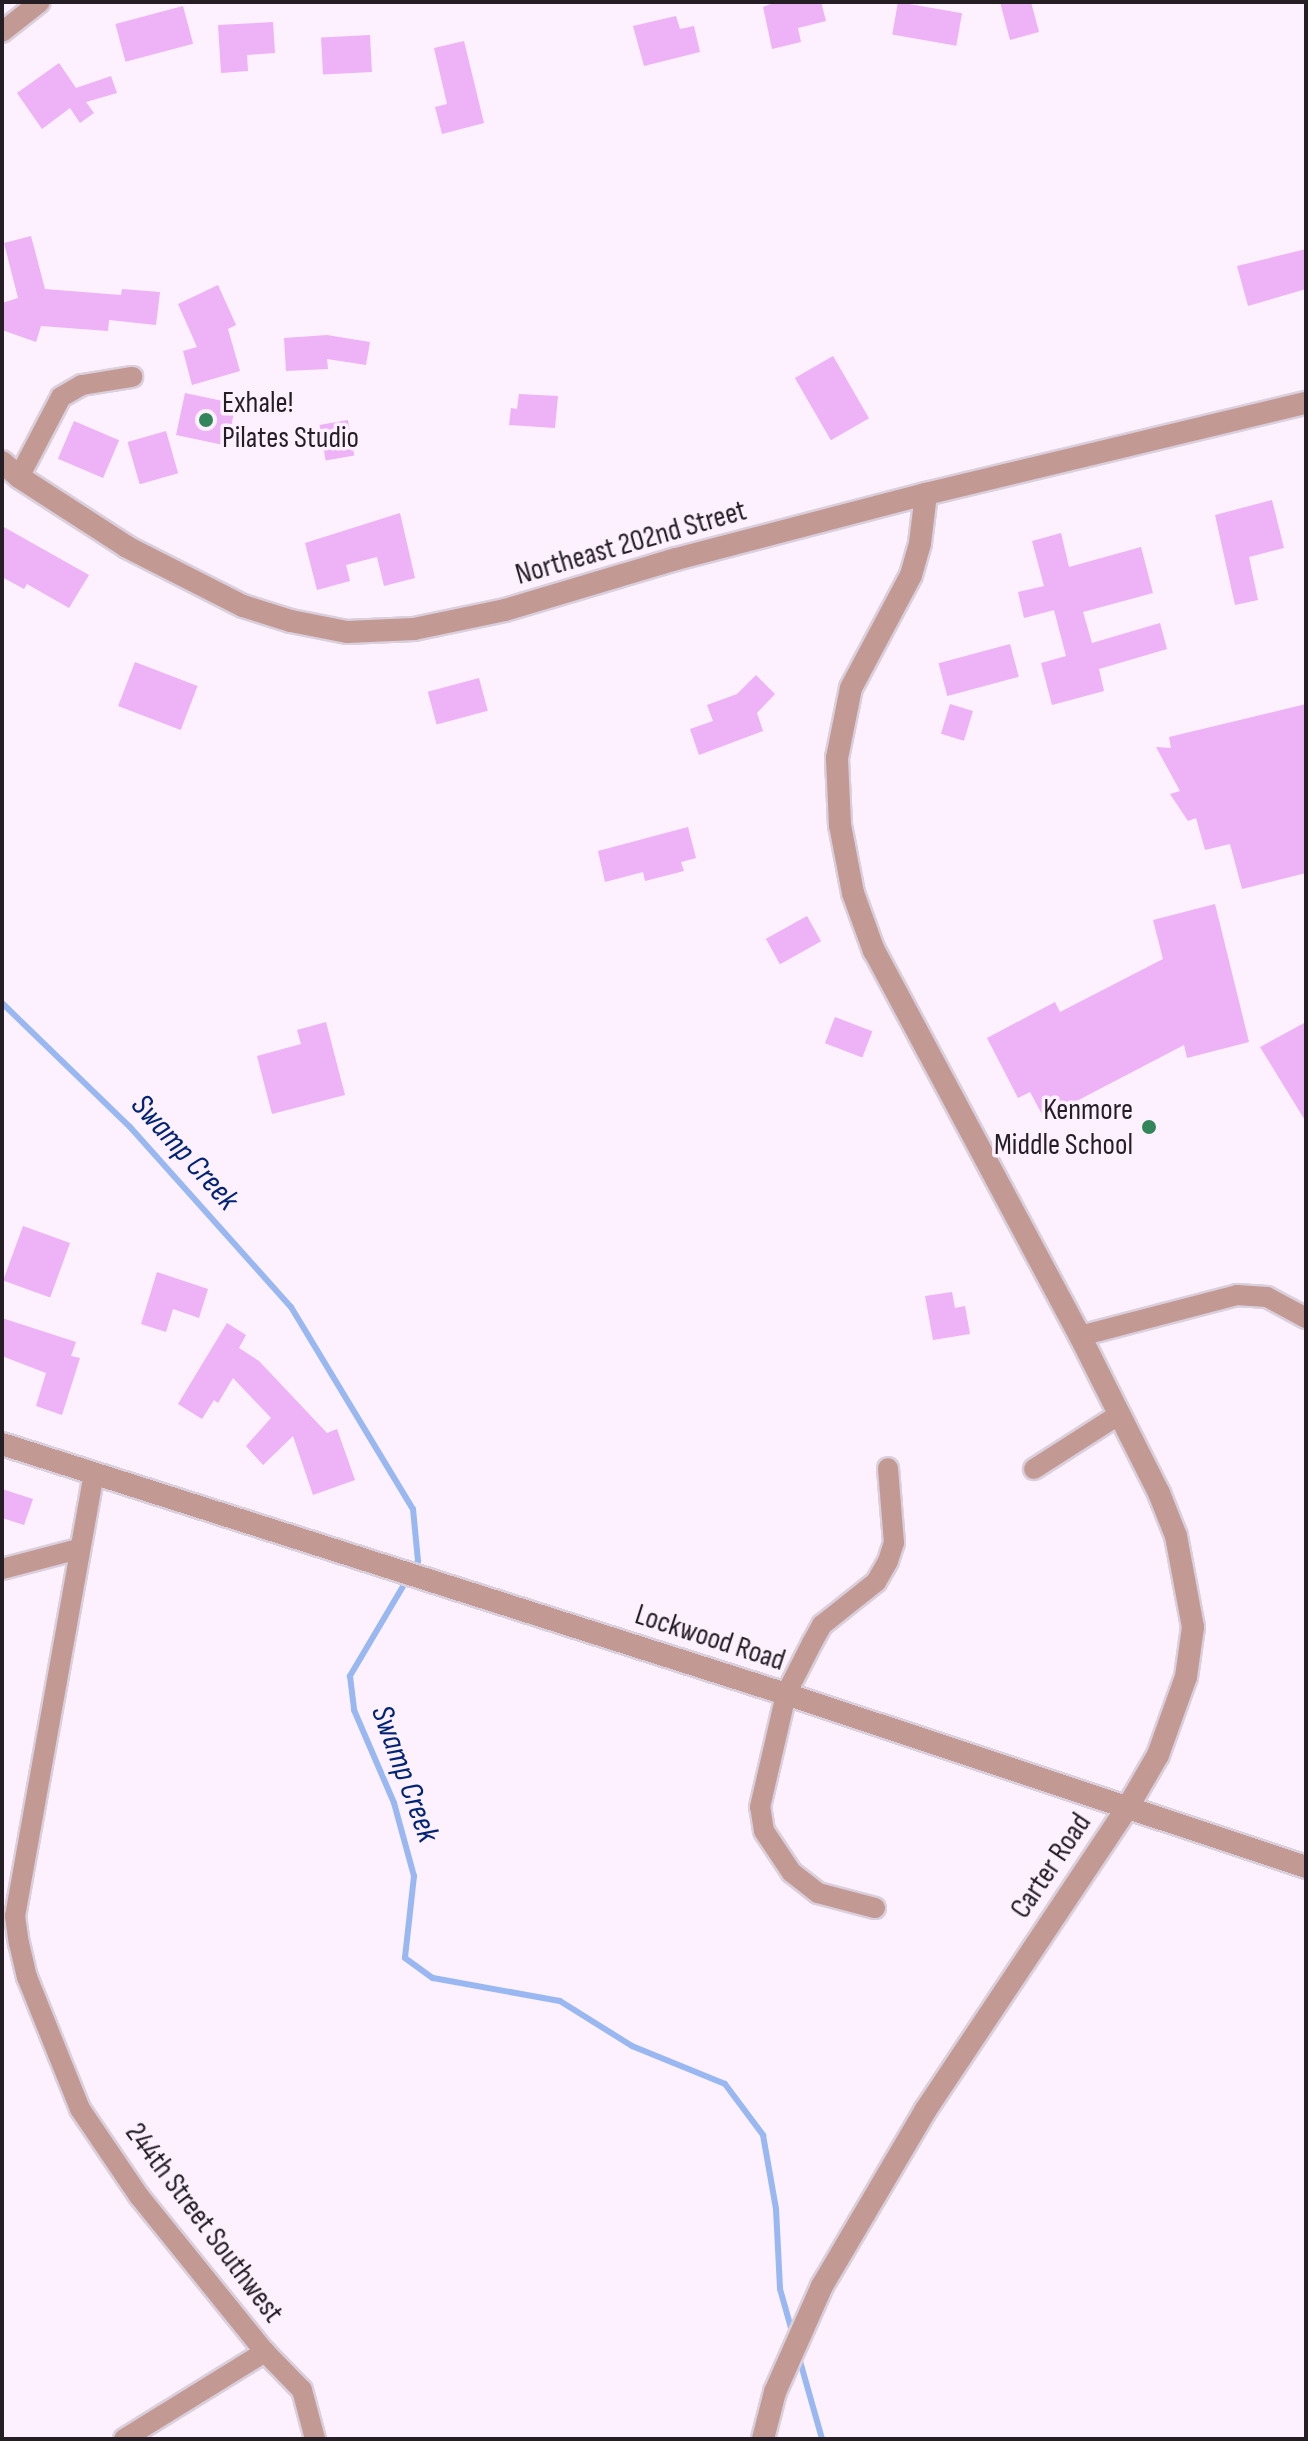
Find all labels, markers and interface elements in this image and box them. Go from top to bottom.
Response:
place label: Exhale! Pilates Studio [222,385,359,456]
marker: Exhale! Pilates Studio [197,411,215,429]
street label: Northeast 202nd Street [511,493,751,593]
water label: Swamp Creek [122,1087,246,1219]
place label: Kenmore Middle School [994,1092,1133,1162]
marker: Kenmore Middle School [1140,1118,1158,1136]
street label: Lockwood Road [630,1597,790,1679]
water label: Swamp Creek [362,1700,446,1848]
street label: Carter Road [1003,1807,1099,1925]
street label: 244th Street Southwest [117,2116,291,2330]

